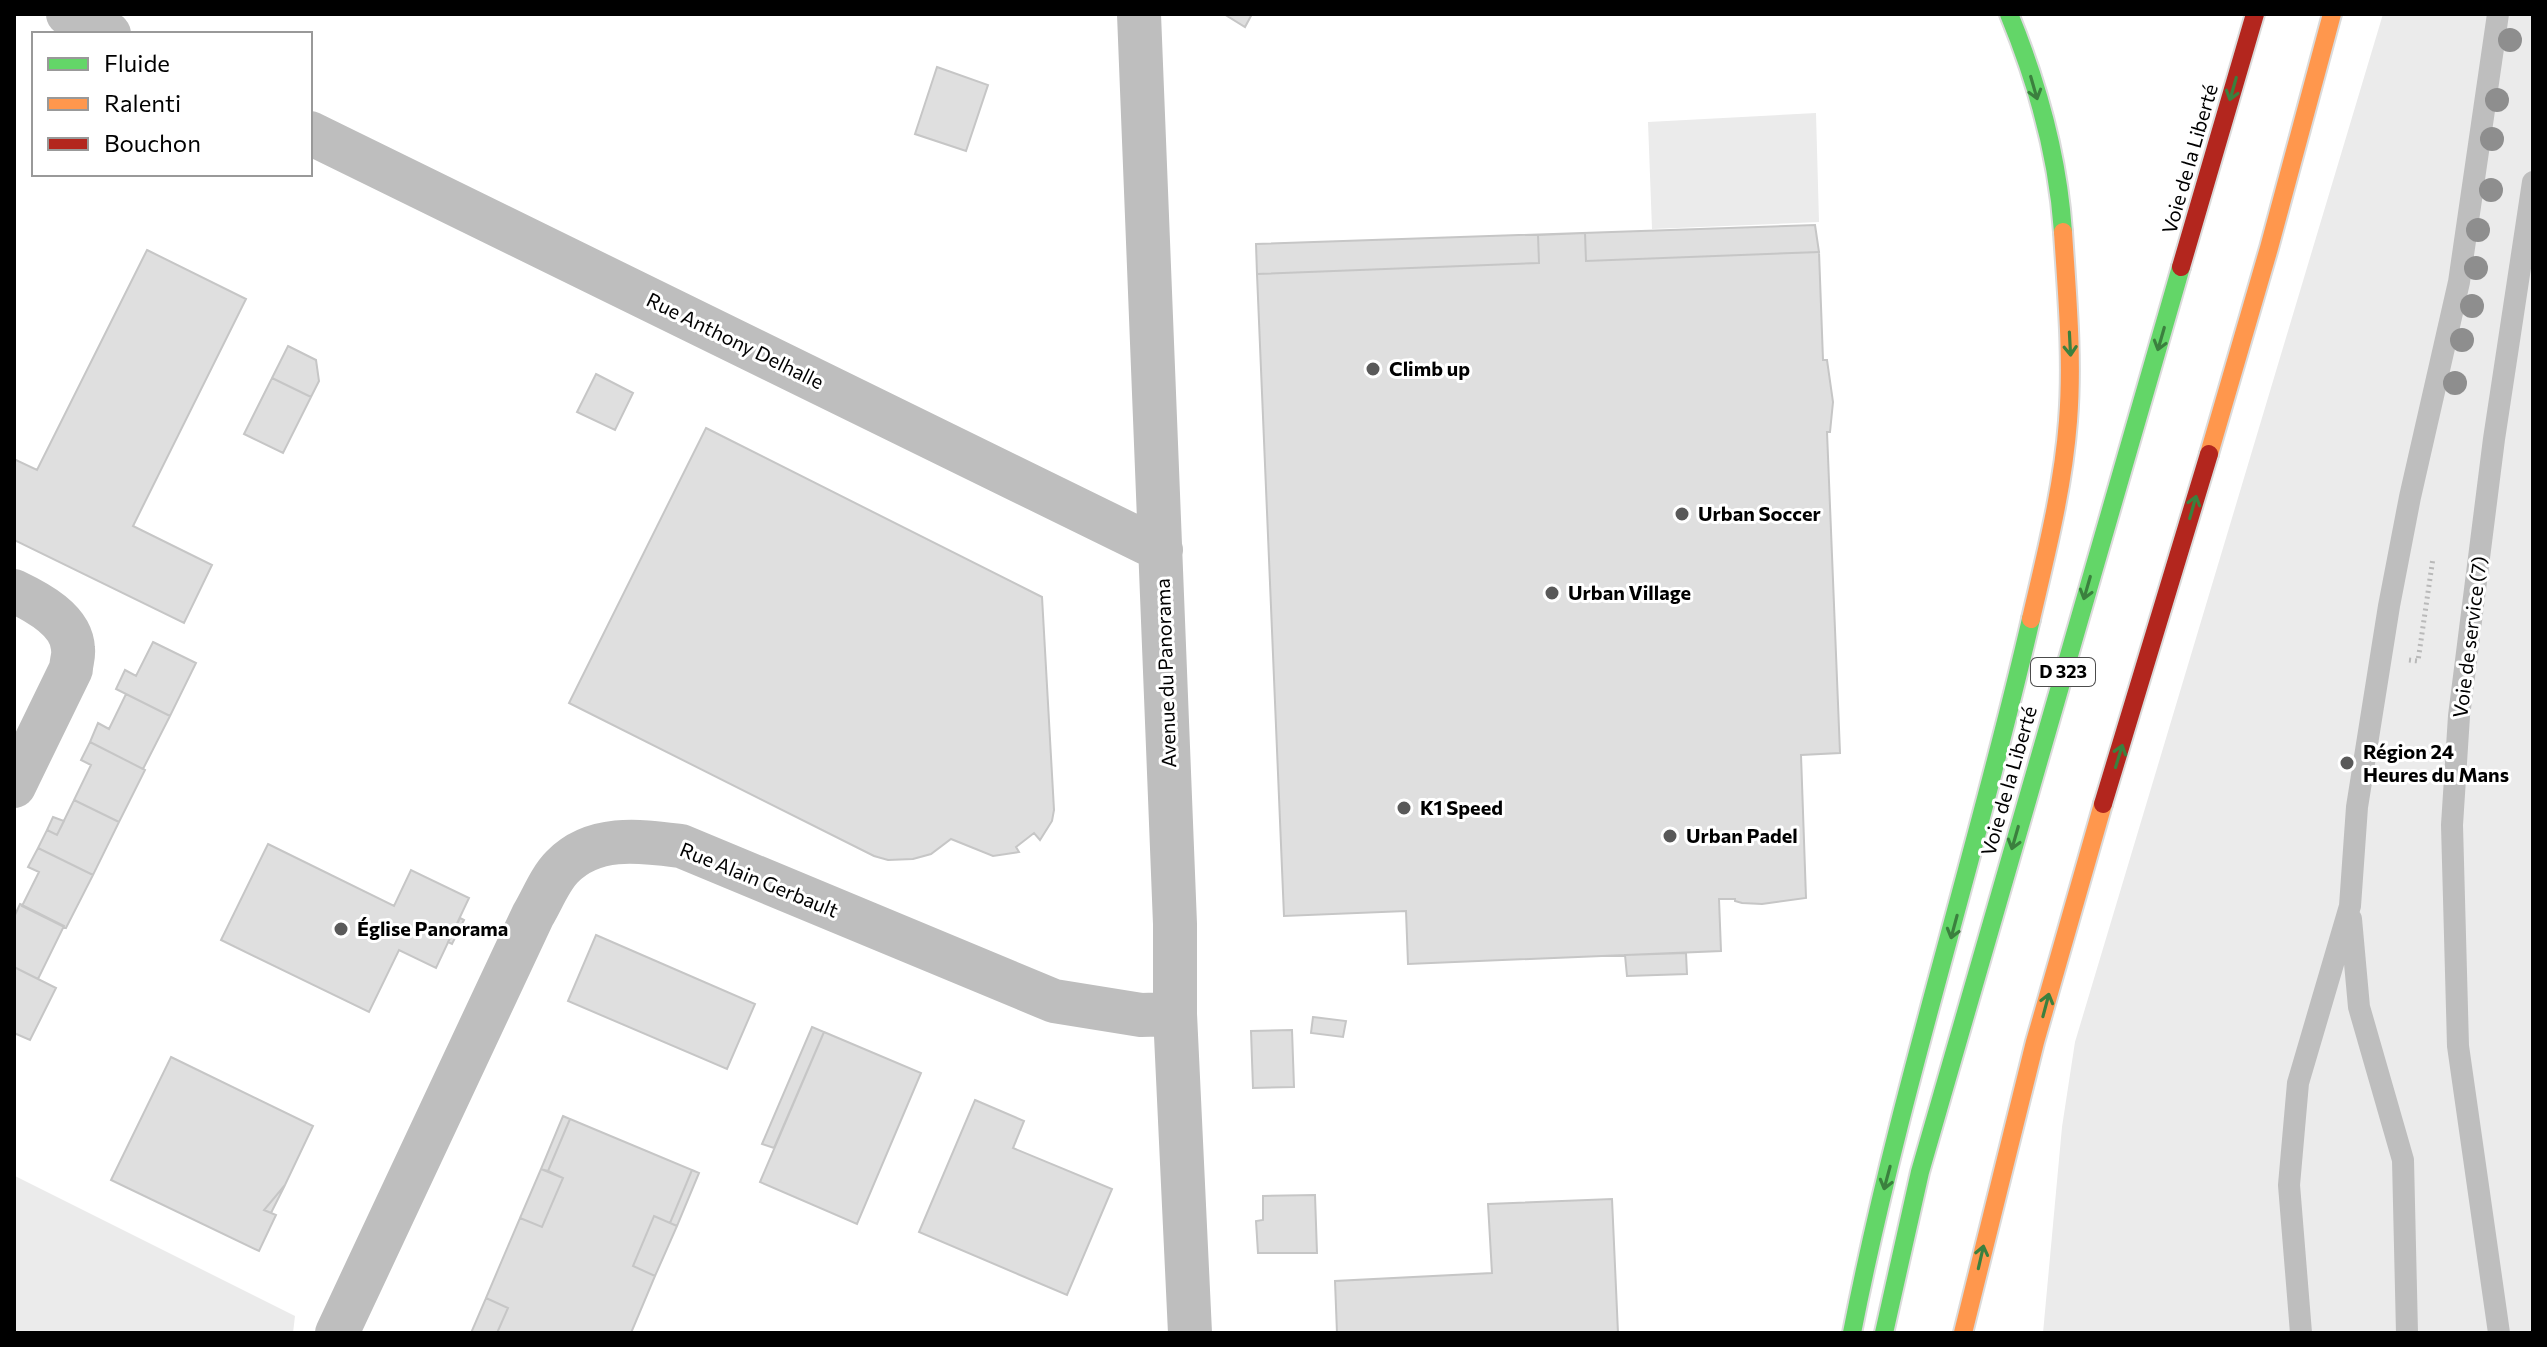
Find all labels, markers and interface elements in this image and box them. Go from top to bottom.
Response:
legend [32,32,312,176]
text: Fluide [104,48,170,77]
one-way arrow [2027,74,2042,100]
one-way arrow [2225,76,2239,101]
street label: Voie de la Liberté [2156,81,2222,236]
text: Ralenti [104,88,181,117]
text: Bouchon [104,128,201,157]
street label: Rue Anthony Delhalle [643,287,828,393]
one-way arrow [2153,325,2168,351]
one-way arrow [2063,330,2078,357]
place label: Climb up [1389,356,1470,380]
marker: Climb up [1364,360,1382,378]
one-way arrow [2186,494,2201,520]
place label: Urban Soccer [1698,501,1821,525]
marker: Urban Soccer [1673,505,1691,523]
street label: Voie de service (7) [2447,555,2491,719]
one-way arrow [2079,575,2094,601]
street label: Avenue du Panorama [1150,578,1180,768]
place label: Urban Village [1568,580,1691,604]
marker: Urban Village [1543,584,1561,602]
road number: D 323 [2031,658,2095,686]
street label: Voie de la Liberté [1975,703,2041,858]
place label: Région 24 Heures du Mans [2363,739,2509,786]
one-way arrow [2113,744,2127,769]
marker: Région 24 Heures du Mans [2338,754,2356,772]
place label: K1 Speed [1420,795,1503,819]
marker: K1 Speed [1395,799,1413,817]
place label: Urban Padel [1686,823,1798,847]
one-way arrow [2007,825,2021,850]
marker: Urban Padel [1661,827,1679,845]
street label: Rue Alain Gerbault [677,836,842,922]
one-way arrow [1945,913,1960,939]
place label: Église Panorama [357,916,508,940]
marker: Église Panorama [332,920,350,938]
one-way arrow [2040,993,2055,1019]
one-way arrow [1878,1165,1893,1191]
one-way arrow [1974,1245,1989,1270]

